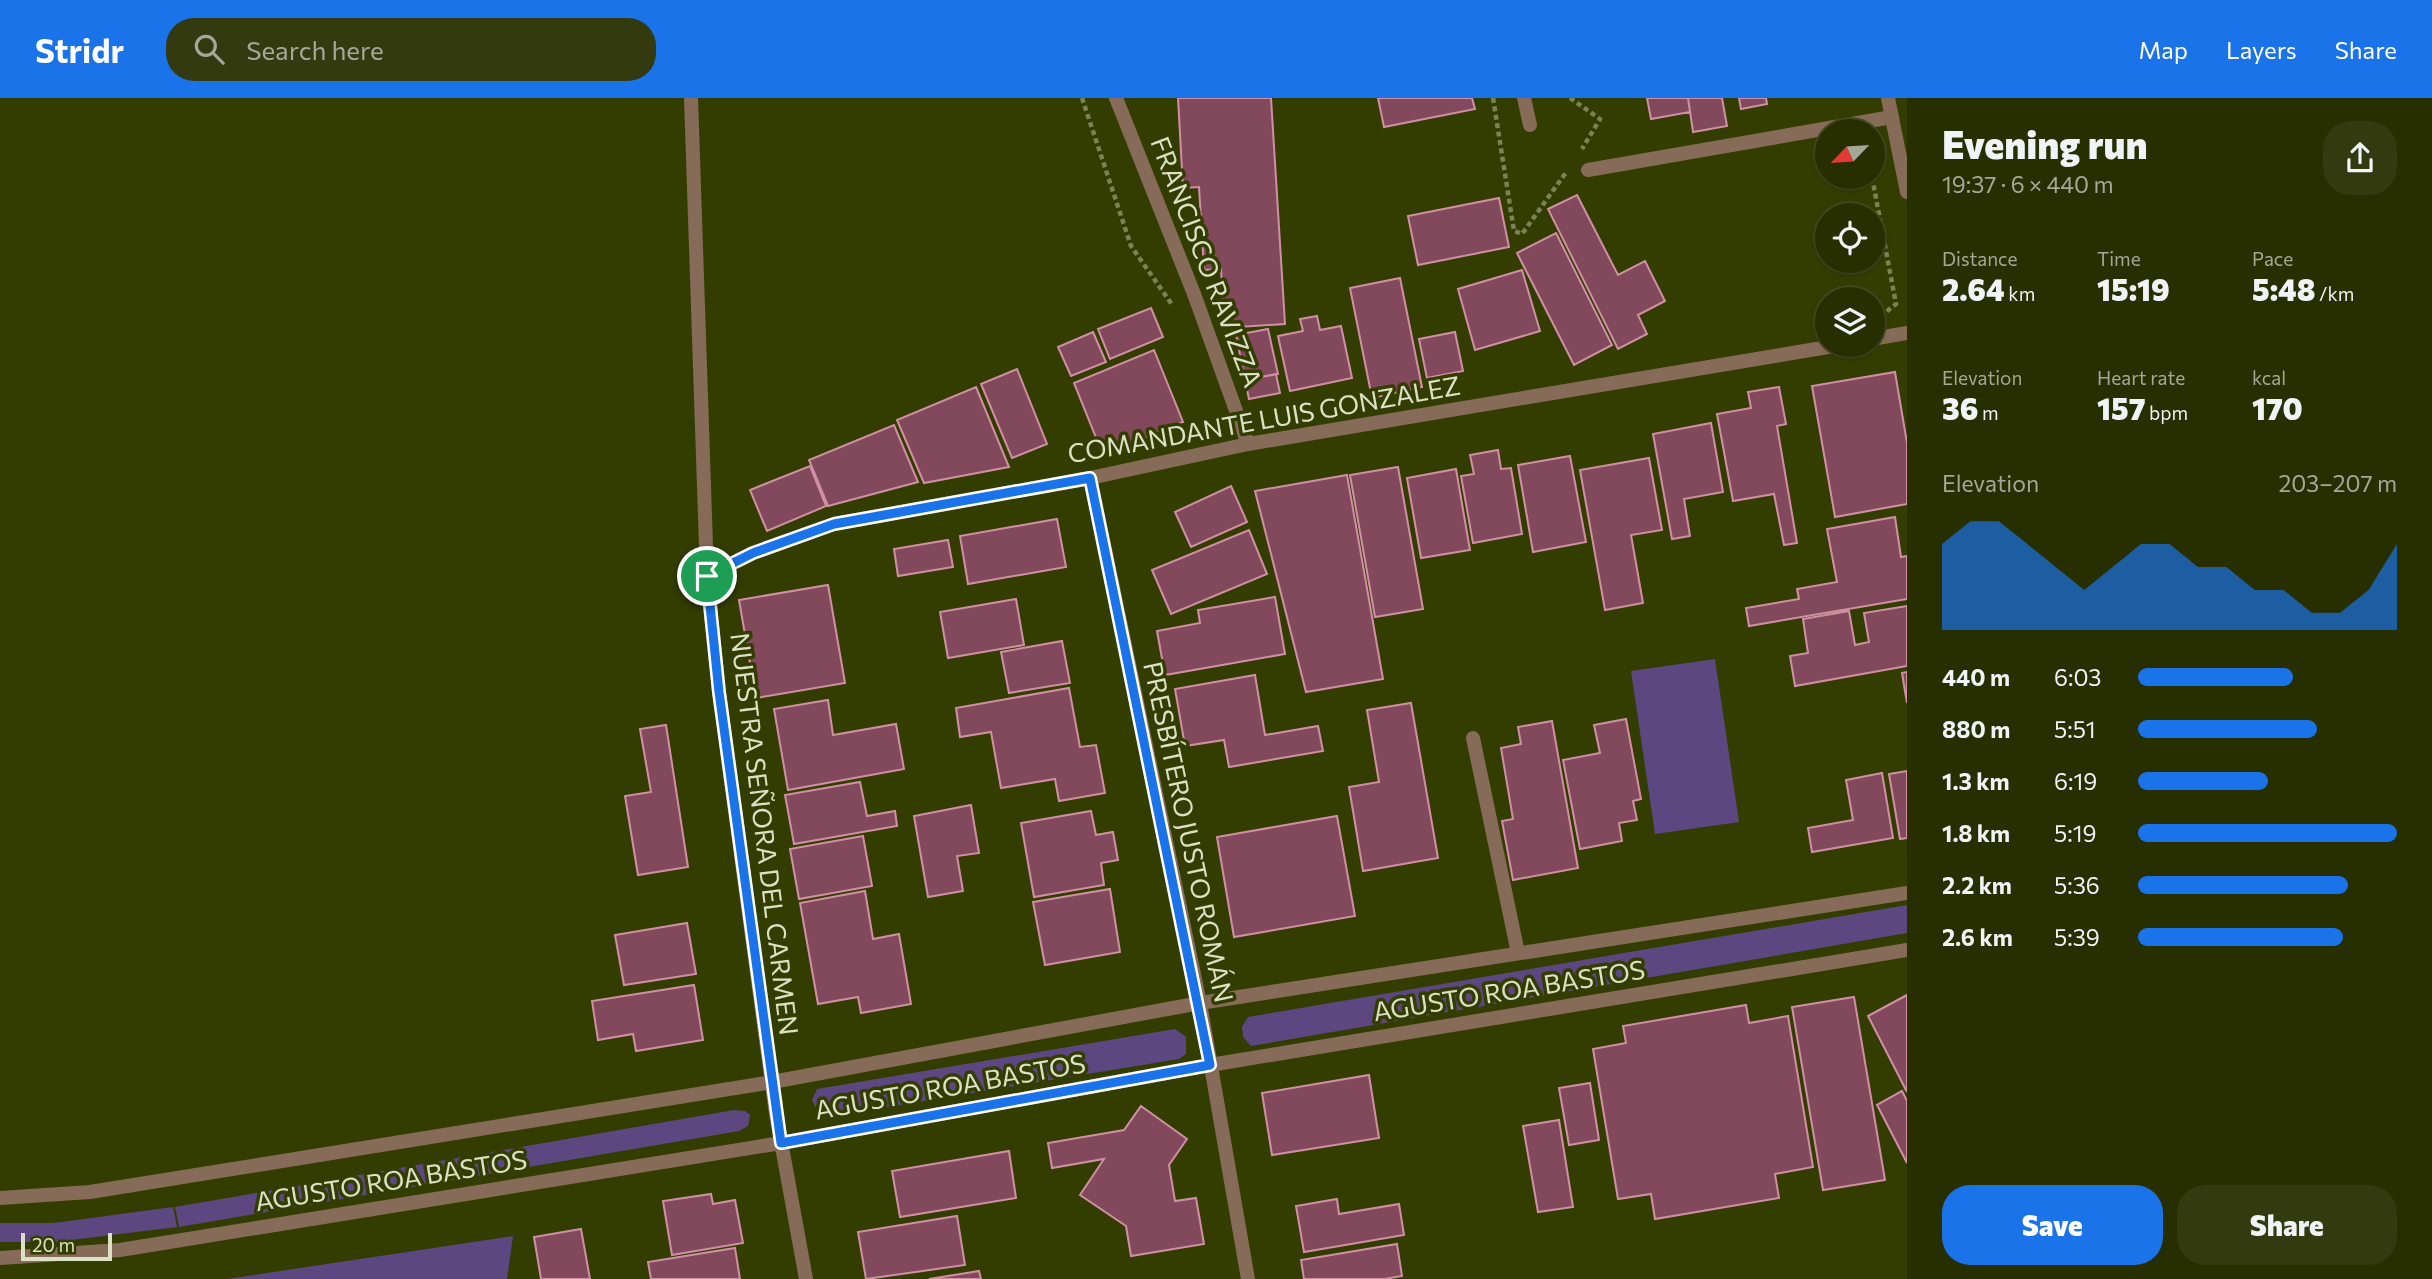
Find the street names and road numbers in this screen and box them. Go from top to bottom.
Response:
street label: FRANCISCO RAVIZZA [1145,132,1269,391]
street label: COMANDANTE LUIS GONZALEZ [1065,369,1463,468]
street label: NUESTRA SEÑORA DEL CARMEN [725,631,806,1037]
street label: PRESBÍTERO JUSTO ROMÁN [1138,658,1241,1005]
street label: AGUSTO ROA BASTOS [1371,953,1647,1026]
street label: AGUSTO ROA BASTOS [812,1046,1088,1125]
street label: AGUSTO ROA BASTOS [253,1143,529,1216]

